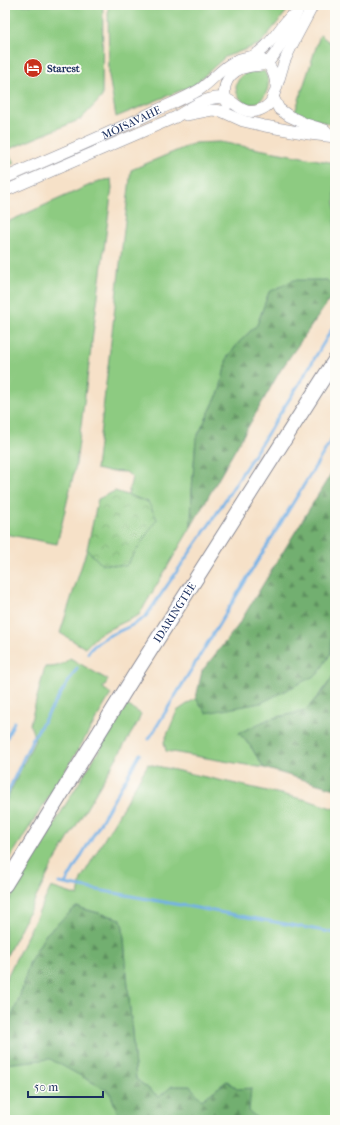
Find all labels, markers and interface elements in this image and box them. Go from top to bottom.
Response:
hotel icon: Starest [22,57,44,79]
place label: Starest [47,62,81,75]
street label: MÕISAVAHE [100,103,163,142]
street label: IDARINGTEE [151,580,199,645]
scale bar [28,1073,103,1099]
text: 50 m [34,1080,58,1094]

